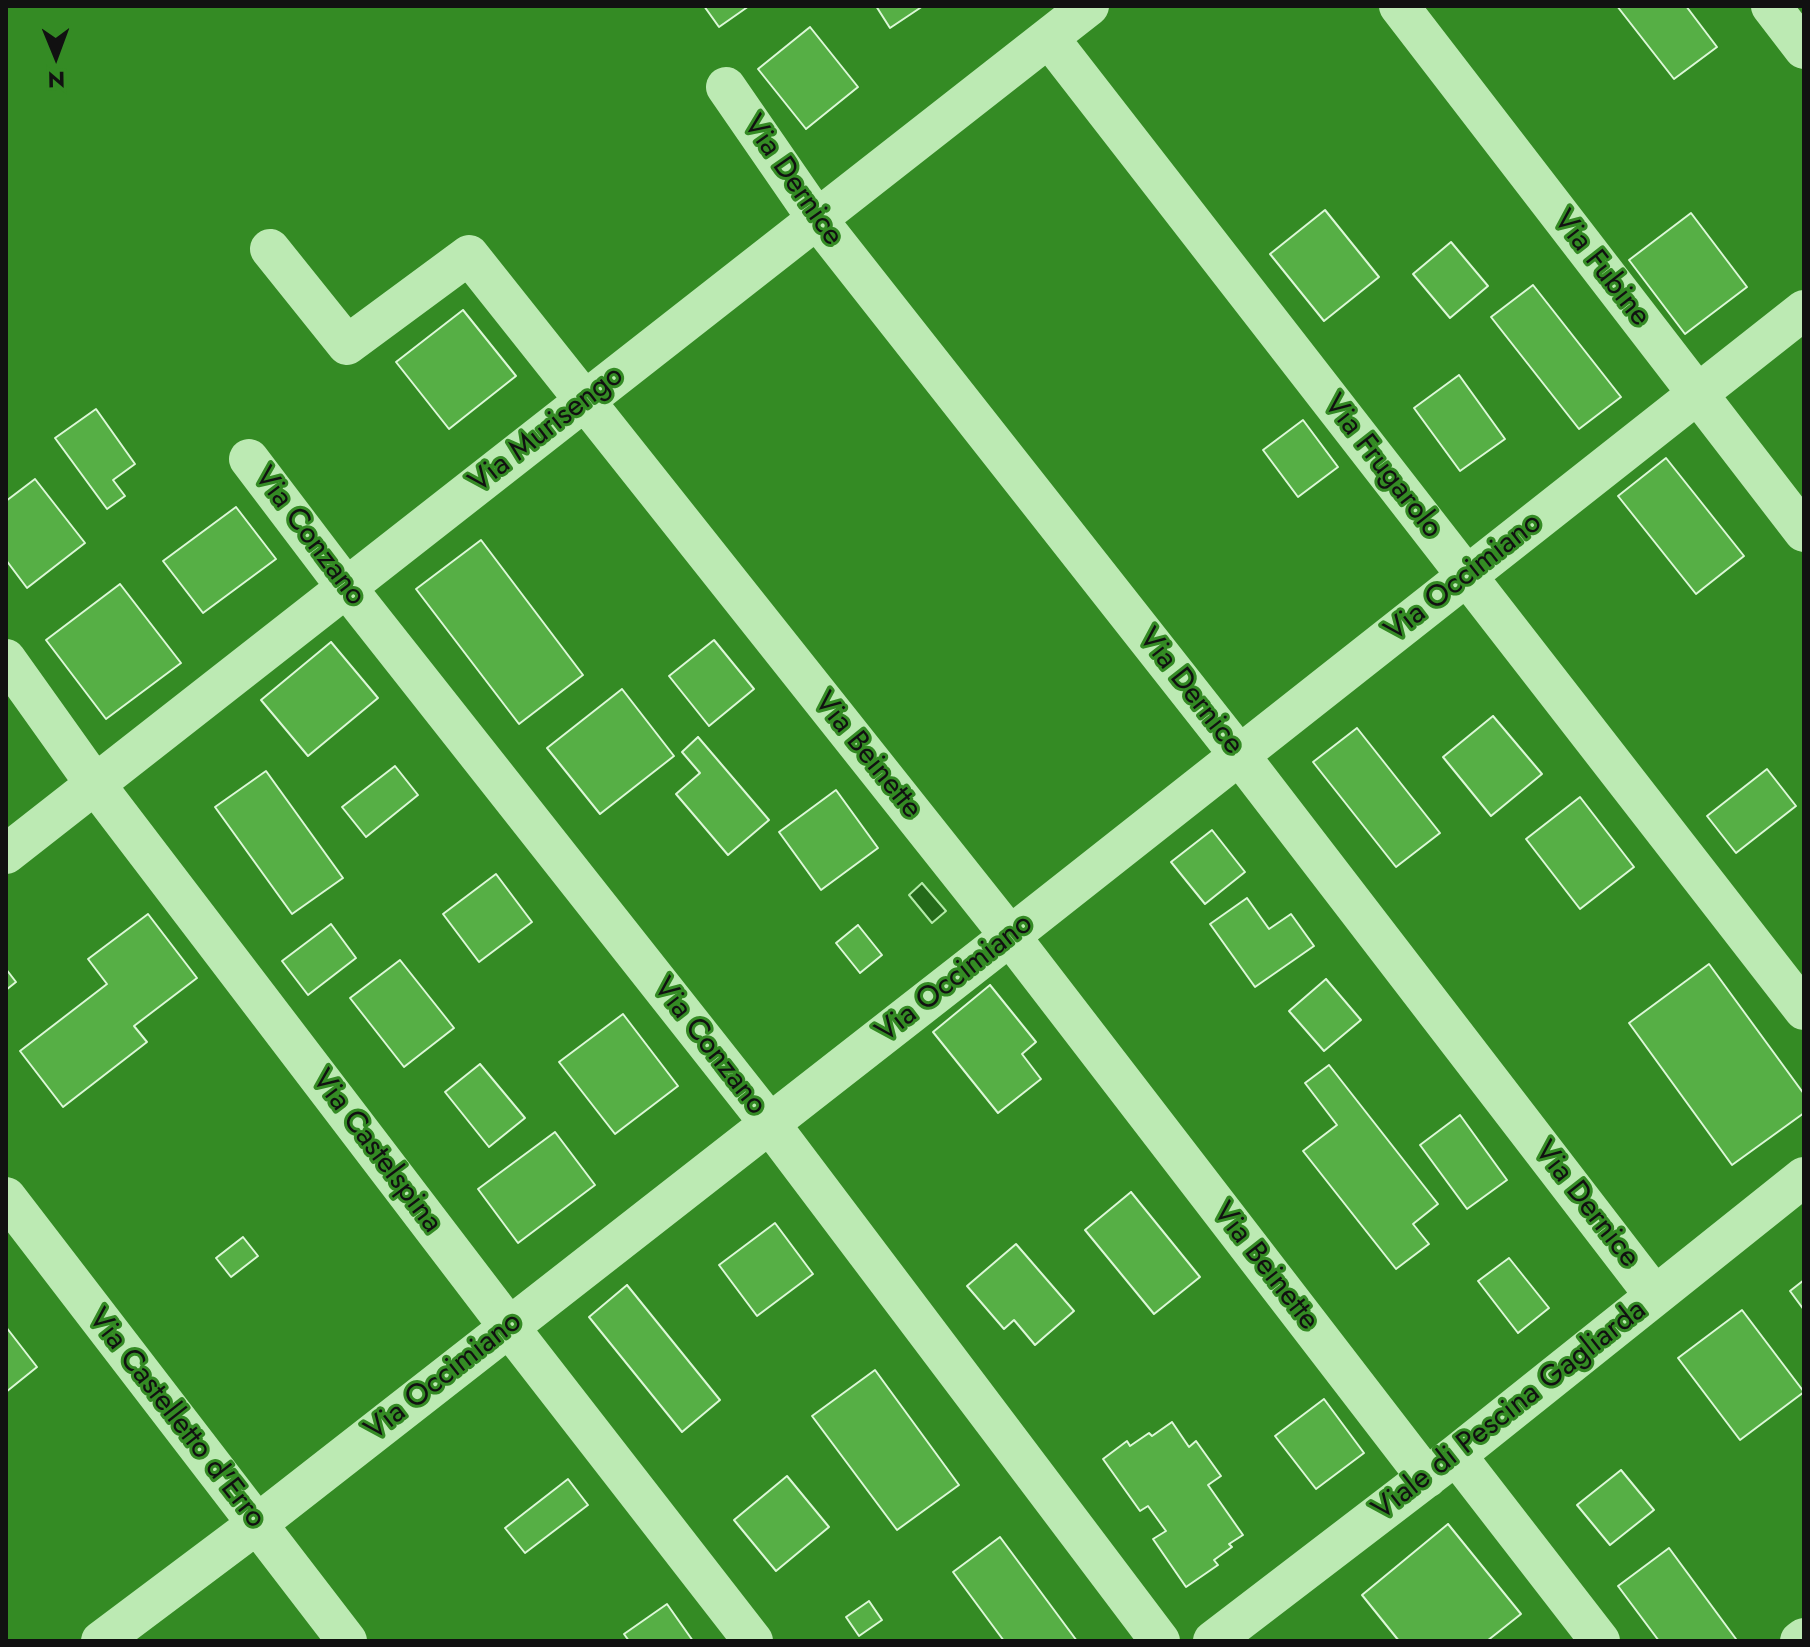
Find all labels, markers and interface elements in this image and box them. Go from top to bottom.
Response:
north arrow [16,16,96,96]
text: N [47,64,65,96]
street label: Via Dernice [734,109,850,253]
street label: Via Fubine [1545,204,1657,334]
street label: Via Murisengo [463,359,631,501]
street label: Via Frugarolo [1315,388,1449,546]
street label: Via Conzano [245,461,373,613]
street label: Via Occimiano [1378,506,1550,650]
street label: Via Dernice [1129,622,1251,762]
street label: Via Beinette [805,686,929,826]
street label: Via Occimiano [869,907,1041,1051]
street label: Via Conzano [644,971,774,1123]
street label: Via Castelspina [303,1063,449,1241]
street label: Via Dernice [1525,1135,1647,1275]
street label: Via Beinette [1204,1196,1326,1338]
street label: Viale di Pescina Gagliarda [1366,1293,1654,1529]
street label: Via Castelletto d'Erro [79,1302,273,1536]
street label: Via Occimiano [358,1305,530,1449]

